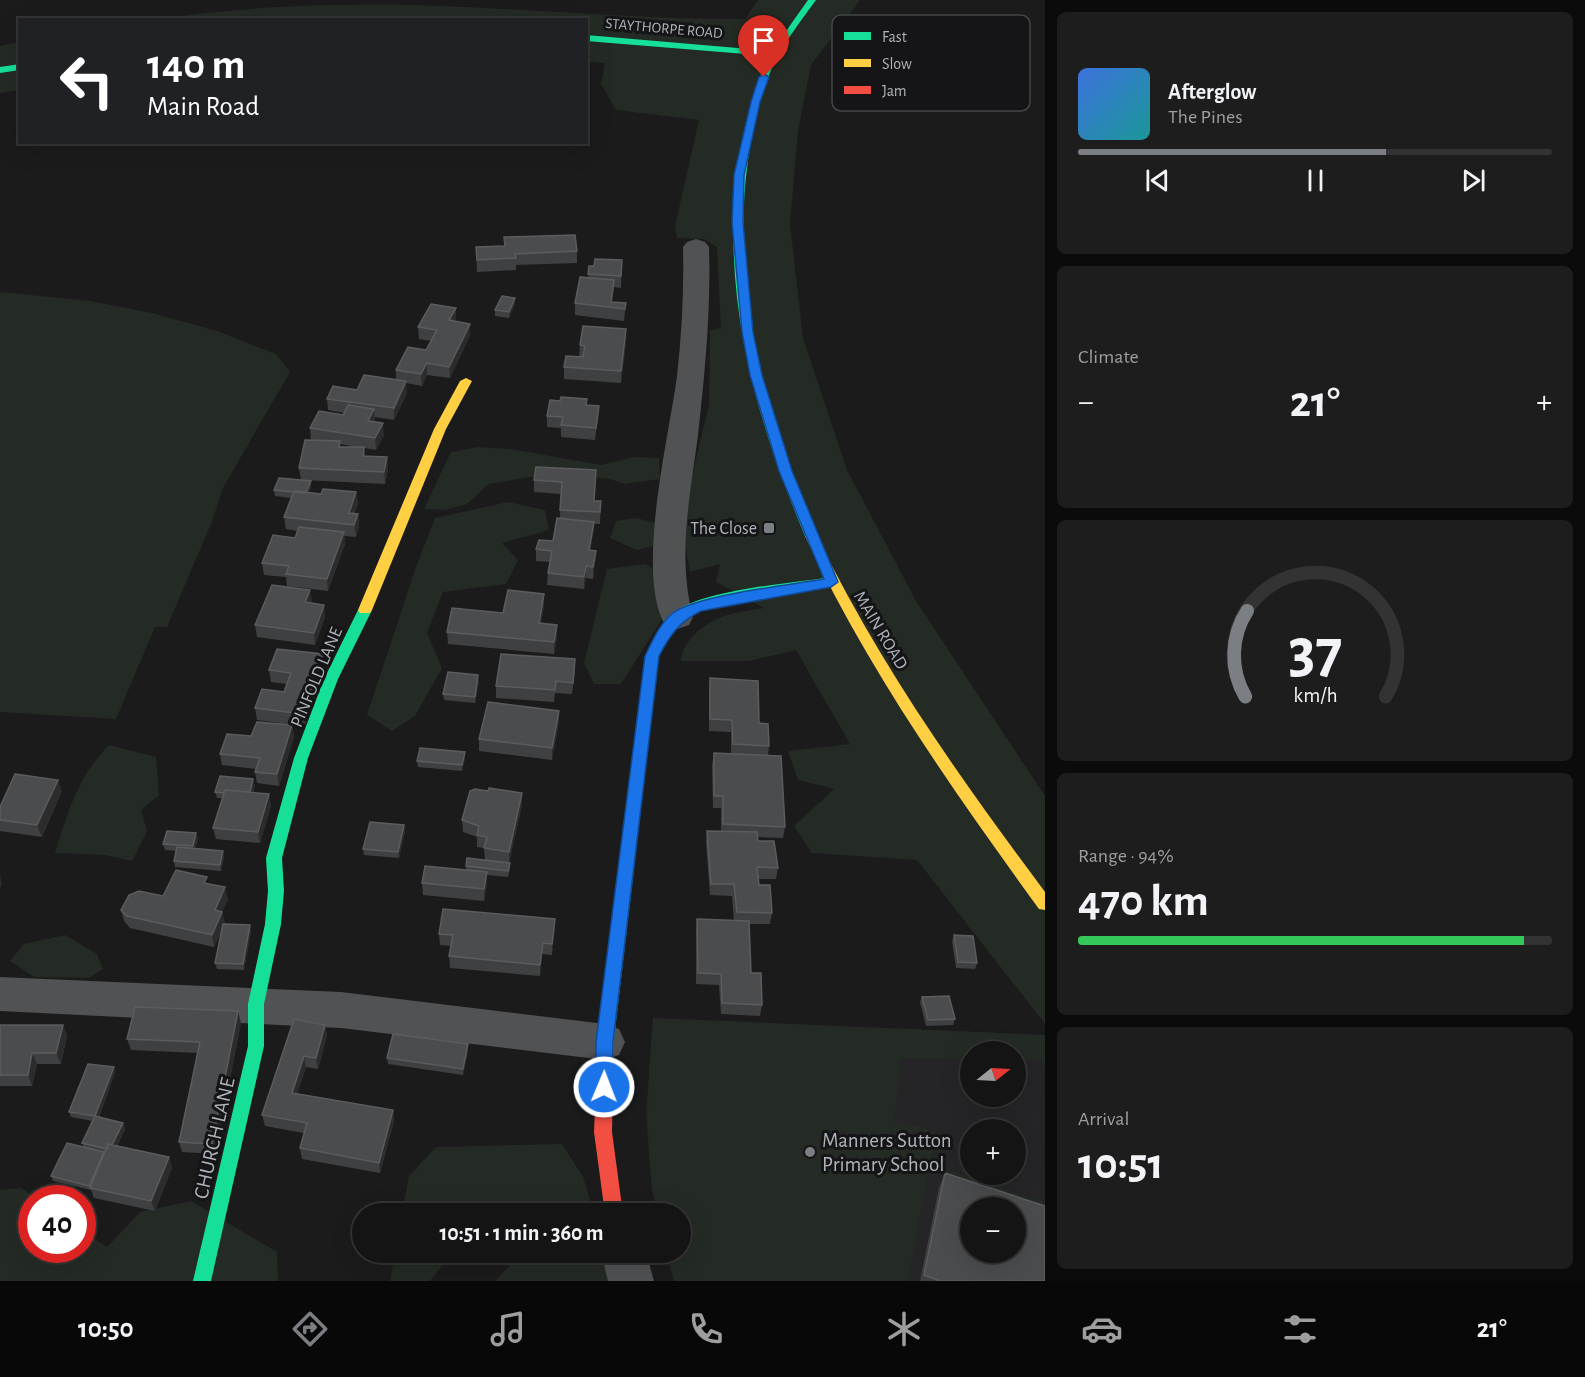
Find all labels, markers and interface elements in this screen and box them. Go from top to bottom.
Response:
pin [738,15,789,77]
legend [832,15,1030,111]
street label: STAYTHORPE ROAD [605,16,724,41]
icon: arrive [747,24,780,57]
text: Fast [882,29,907,45]
icon: left [48,42,126,120]
text: 140 m [147,44,245,86]
text: Slow [882,56,912,72]
text: Afterglow [1168,81,1256,103]
text: Jam [882,83,907,99]
text: Main Road [147,93,259,120]
text: The Pines [1168,107,1243,127]
icon: previous [1141,164,1174,197]
icon: pause [1299,164,1332,197]
icon: next [1457,164,1490,197]
text: Climate [1078,347,1139,367]
text: 21° [1290,380,1340,425]
text: − [1078,386,1094,419]
text: + [1536,386,1552,419]
place label: The Close [690,520,757,538]
marker: The Close [762,521,776,535]
street label: MAIN ROAD [850,588,910,673]
text: 37 [1288,622,1342,684]
street label: PINFOLD LANE [288,624,346,730]
text: km/h [1293,686,1337,707]
text: Range · 94% [1078,846,1174,866]
text: 470 km [1078,879,1209,924]
north arrow [960,1041,1026,1107]
map controls [960,1041,1026,1263]
position arrow [572,1055,636,1119]
street label: CHURCH LANE [190,1075,239,1201]
text: Arrival [1078,1109,1129,1129]
button: + [960,1119,1026,1185]
place label: Manners Sutton Primary School [822,1130,952,1175]
text: 10:51 [1078,1142,1164,1187]
marker: Manners Sutton Primary School [803,1145,817,1159]
speed limit sign: 40 [18,1185,96,1263]
button: − [960,1197,1026,1263]
text: 10:51 · 1 min · 360 m [439,1222,604,1244]
icon: directions [289,1308,331,1350]
icon: music [487,1308,529,1350]
icon: phone [685,1308,727,1350]
icon: climate [883,1308,925,1350]
icon: car [1081,1308,1123,1350]
icon: filters [1279,1308,1321,1350]
text: 10:50 [78,1315,134,1342]
text: 21° [1477,1315,1507,1342]

